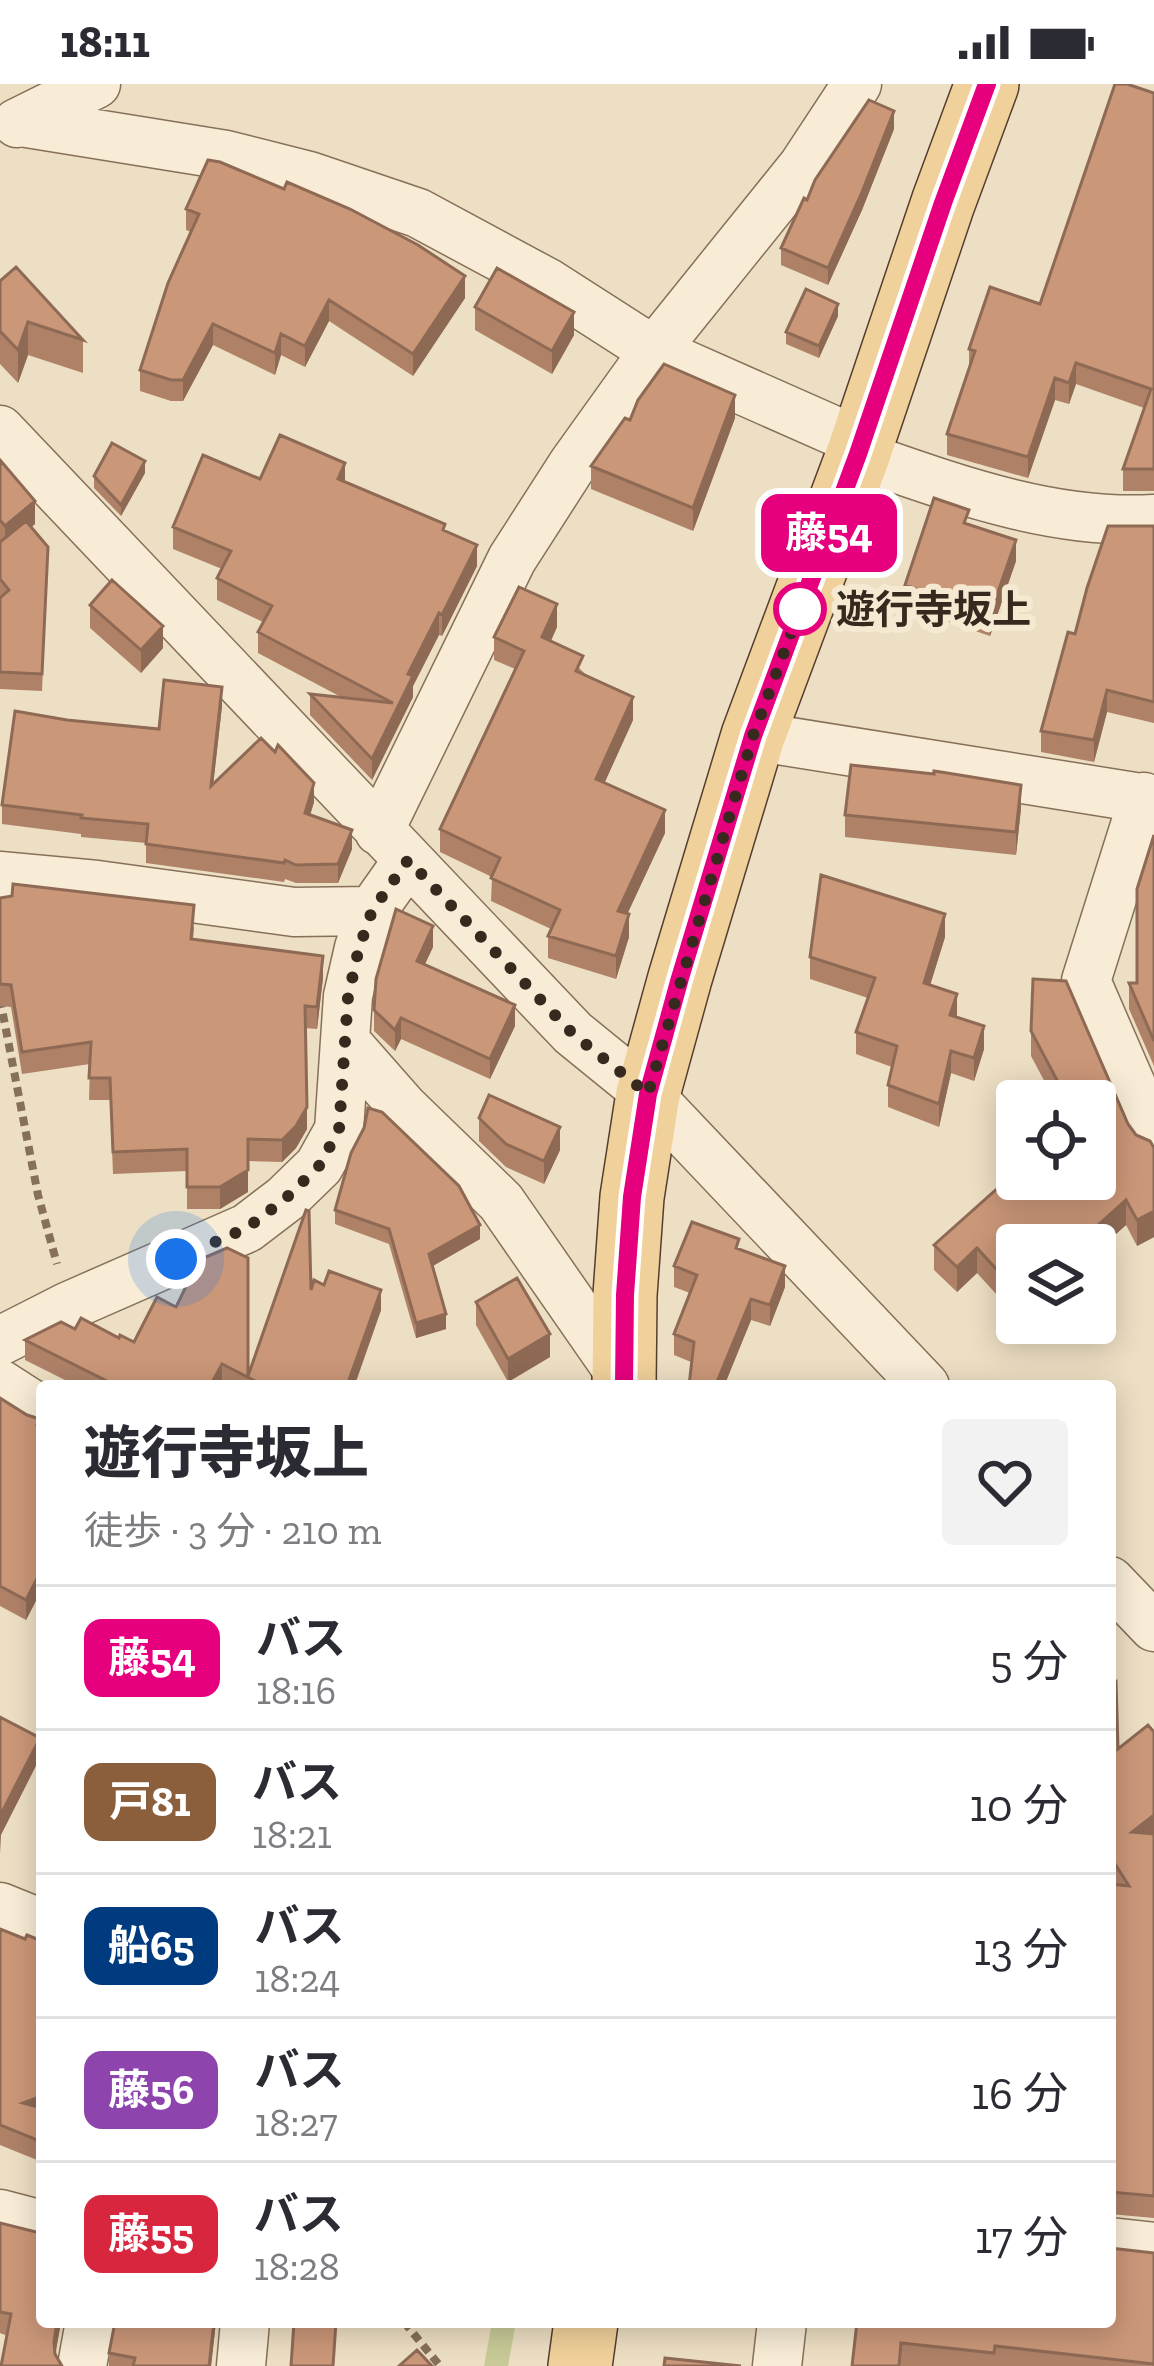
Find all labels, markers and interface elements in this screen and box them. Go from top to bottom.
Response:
text: 18:11 [60,15,150,69]
line badge: 藤54 [760,494,898,572]
text: 藤54 [785,507,873,558]
marker: 遊行寺坂上 [775,584,825,634]
place label: 遊行寺坂上 [836,586,1031,633]
map controls [996,1080,1116,1344]
button: locate [996,1080,1116,1200]
button: layers [996,1224,1116,1344]
your location [146,1229,206,1289]
text: 遊行寺坂上 [84,1419,369,1488]
button: heart [942,1419,1068,1545]
text: 徒歩 · 3 分 · 210 m [84,1507,382,1554]
text: バス [256,1612,346,1666]
text: 藤54 [108,1632,196,1683]
text: 5 分 [990,1635,1068,1689]
text: 18:16 [256,1667,336,1714]
text: バス [252,1756,342,1810]
text: 戸81 [109,1776,191,1827]
text: 10 分 [970,1779,1068,1833]
text: 18:21 [252,1811,332,1858]
text: バス [254,1900,344,1954]
text: 船65 [108,1920,194,1971]
text: 13 分 [973,1923,1068,1977]
text: 18:24 [254,1955,340,2002]
text: バス [254,2044,344,2098]
text: 藤56 [108,2064,194,2115]
text: 16 分 [972,2067,1068,2121]
text: 18:27 [254,2099,338,2146]
text: バス [254,2188,344,2242]
text: 藤55 [108,2208,194,2259]
text: 17 分 [975,2211,1068,2265]
text: 18:28 [254,2243,340,2290]

